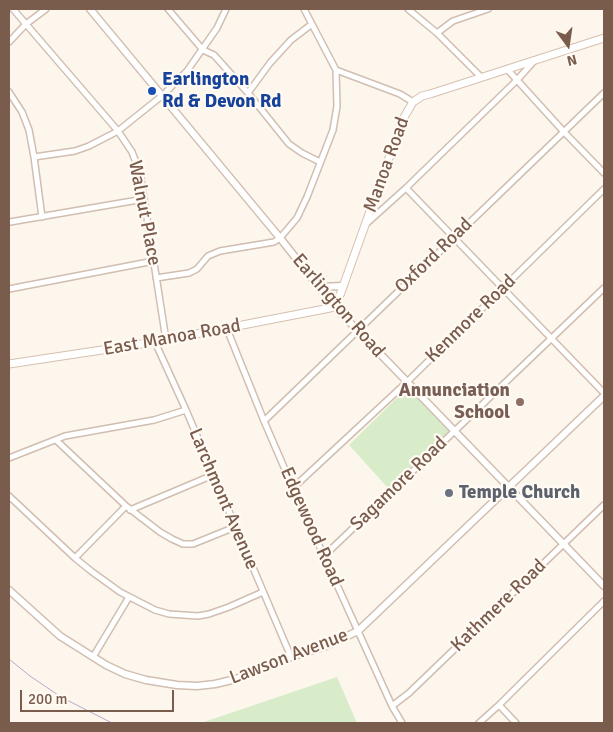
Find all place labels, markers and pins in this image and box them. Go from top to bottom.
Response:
place label: Earlington Rd & Devon Rd [162,69,282,113]
marker: Earlington Rd & Devon Rd [146,85,158,97]
place label: Annunciation School [399,380,510,424]
marker: Annunciation School [514,396,526,408]
place label: Temple Church [459,482,580,504]
marker: Temple Church [443,487,455,499]

